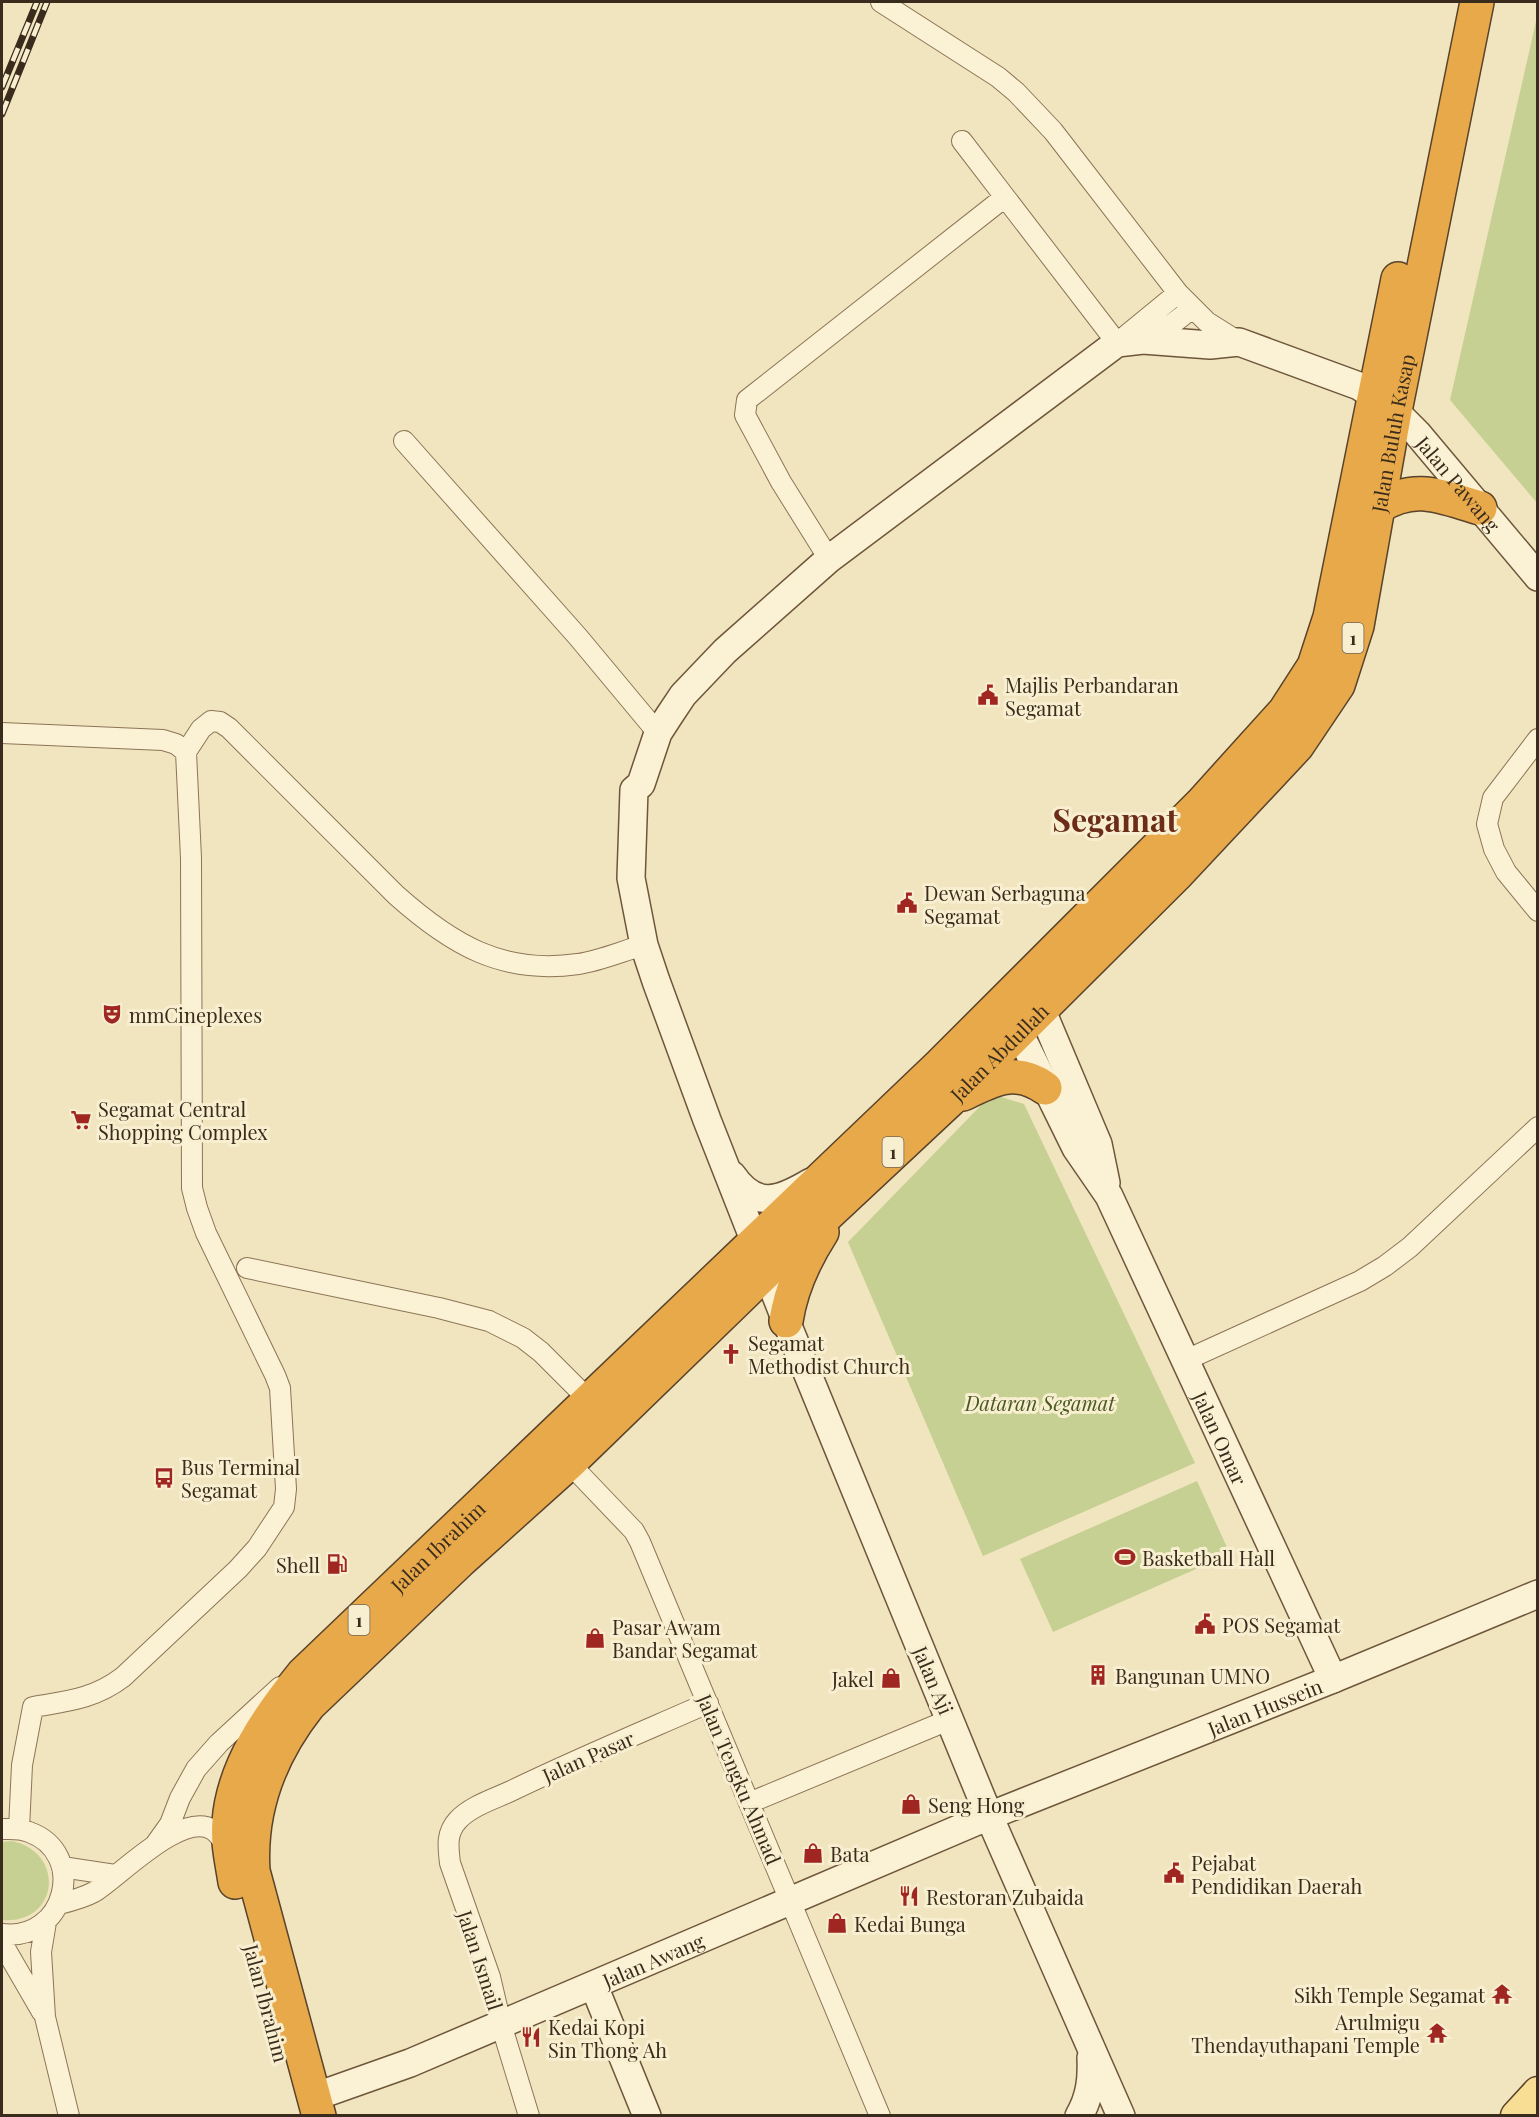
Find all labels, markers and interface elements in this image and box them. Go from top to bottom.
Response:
street label: Jalan Buluh Kasap [1364,351,1420,515]
street label: Jalan Pawang [1410,429,1508,537]
road number: 1 [1342,623,1364,653]
place label: Majlis Perbandaran Segamat [1005,671,1179,721]
public building icon: Majlis Perbandaran Segamat [976,683,1000,707]
district label: Segamat [1052,797,1179,840]
place label: Dewan Serbaguna Segamat [924,879,1085,929]
public building icon: Dewan Serbaguna Segamat [895,891,919,915]
street label: Jalan Abdullah [943,997,1054,1107]
place label: mmCineplexes [129,1001,262,1028]
theatre icon: mmCineplexes [100,1002,124,1026]
place label: Segamat Central Shopping Complex [98,1095,268,1145]
supermarket icon: Segamat Central Shopping Complex [69,1108,93,1132]
road number: 1 [882,1137,904,1167]
place label: Segamat Methodist Church [748,1329,910,1379]
church icon: Segamat Methodist Church [719,1342,743,1366]
street label: Jalan Omar [1187,1386,1254,1489]
park label: Dataran Segamat [964,1389,1116,1416]
place label: Bus Terminal Segamat [181,1453,301,1503]
bus stop icon: Bus Terminal Segamat [152,1466,176,1490]
street label: Jalan Ibrahim [383,1494,490,1598]
place label: Basketball Hall [1142,1544,1275,1571]
sports icon: Basketball Hall [1113,1545,1137,1569]
place label: Shell [276,1551,320,1578]
fuel station icon: Shell [325,1552,349,1576]
road number: 1 [348,1605,370,1635]
place label: POS Segamat [1222,1611,1341,1638]
public building icon: POS Segamat [1193,1612,1217,1636]
place label: Pasar Awam Bandar Segamat [612,1613,758,1663]
shop icon: Pasar Awam Bandar Segamat [583,1626,607,1650]
street label: Jalan Aji [907,1641,960,1718]
place label: Bangunan UMNO [1115,1662,1270,1689]
building icon: Bangunan UMNO [1086,1663,1110,1687]
place label: Jakel [831,1665,874,1692]
shop icon: Jakel [879,1666,903,1690]
street label: Jalan Hussein [1202,1671,1326,1742]
street label: Jalan Tengku Ahmad [691,1689,788,1869]
street label: Jalan Pasar [537,1724,638,1789]
place label: Seng Hong [928,1791,1025,1818]
shop icon: Seng Hong [899,1792,923,1816]
place label: Bata [830,1840,870,1867]
shop icon: Bata [801,1841,825,1865]
place label: Pejabat Pendidikan Daerah [1191,1849,1362,1899]
public building icon: Pejabat Pendidikan Daerah [1162,1861,1186,1885]
place label: Restoran Zubaida [926,1883,1084,1910]
restaurant icon: Restoran Zubaida [897,1884,921,1908]
street label: Jalan Ismail [452,1906,510,2014]
place label: Kedai Bunga [854,1910,966,1937]
shop icon: Kedai Bunga [825,1911,849,1935]
street label: Jalan Awang [597,1926,708,1993]
street label: Jalan Ibrahim [238,1940,296,2065]
place label: Sikh Temple Segamat [1294,1981,1486,2008]
temple icon: Sikh Temple Segamat [1490,1982,1514,2006]
place label: Arulmigu Thendayuthapani Temple [1191,2008,1420,2058]
place label: Kedai Kopi Sin Thong Ah [548,2013,667,2063]
temple icon: Arulmigu Thendayuthapani Temple [1425,2021,1449,2045]
restaurant icon: Kedai Kopi Sin Thong Ah [519,2025,543,2049]

